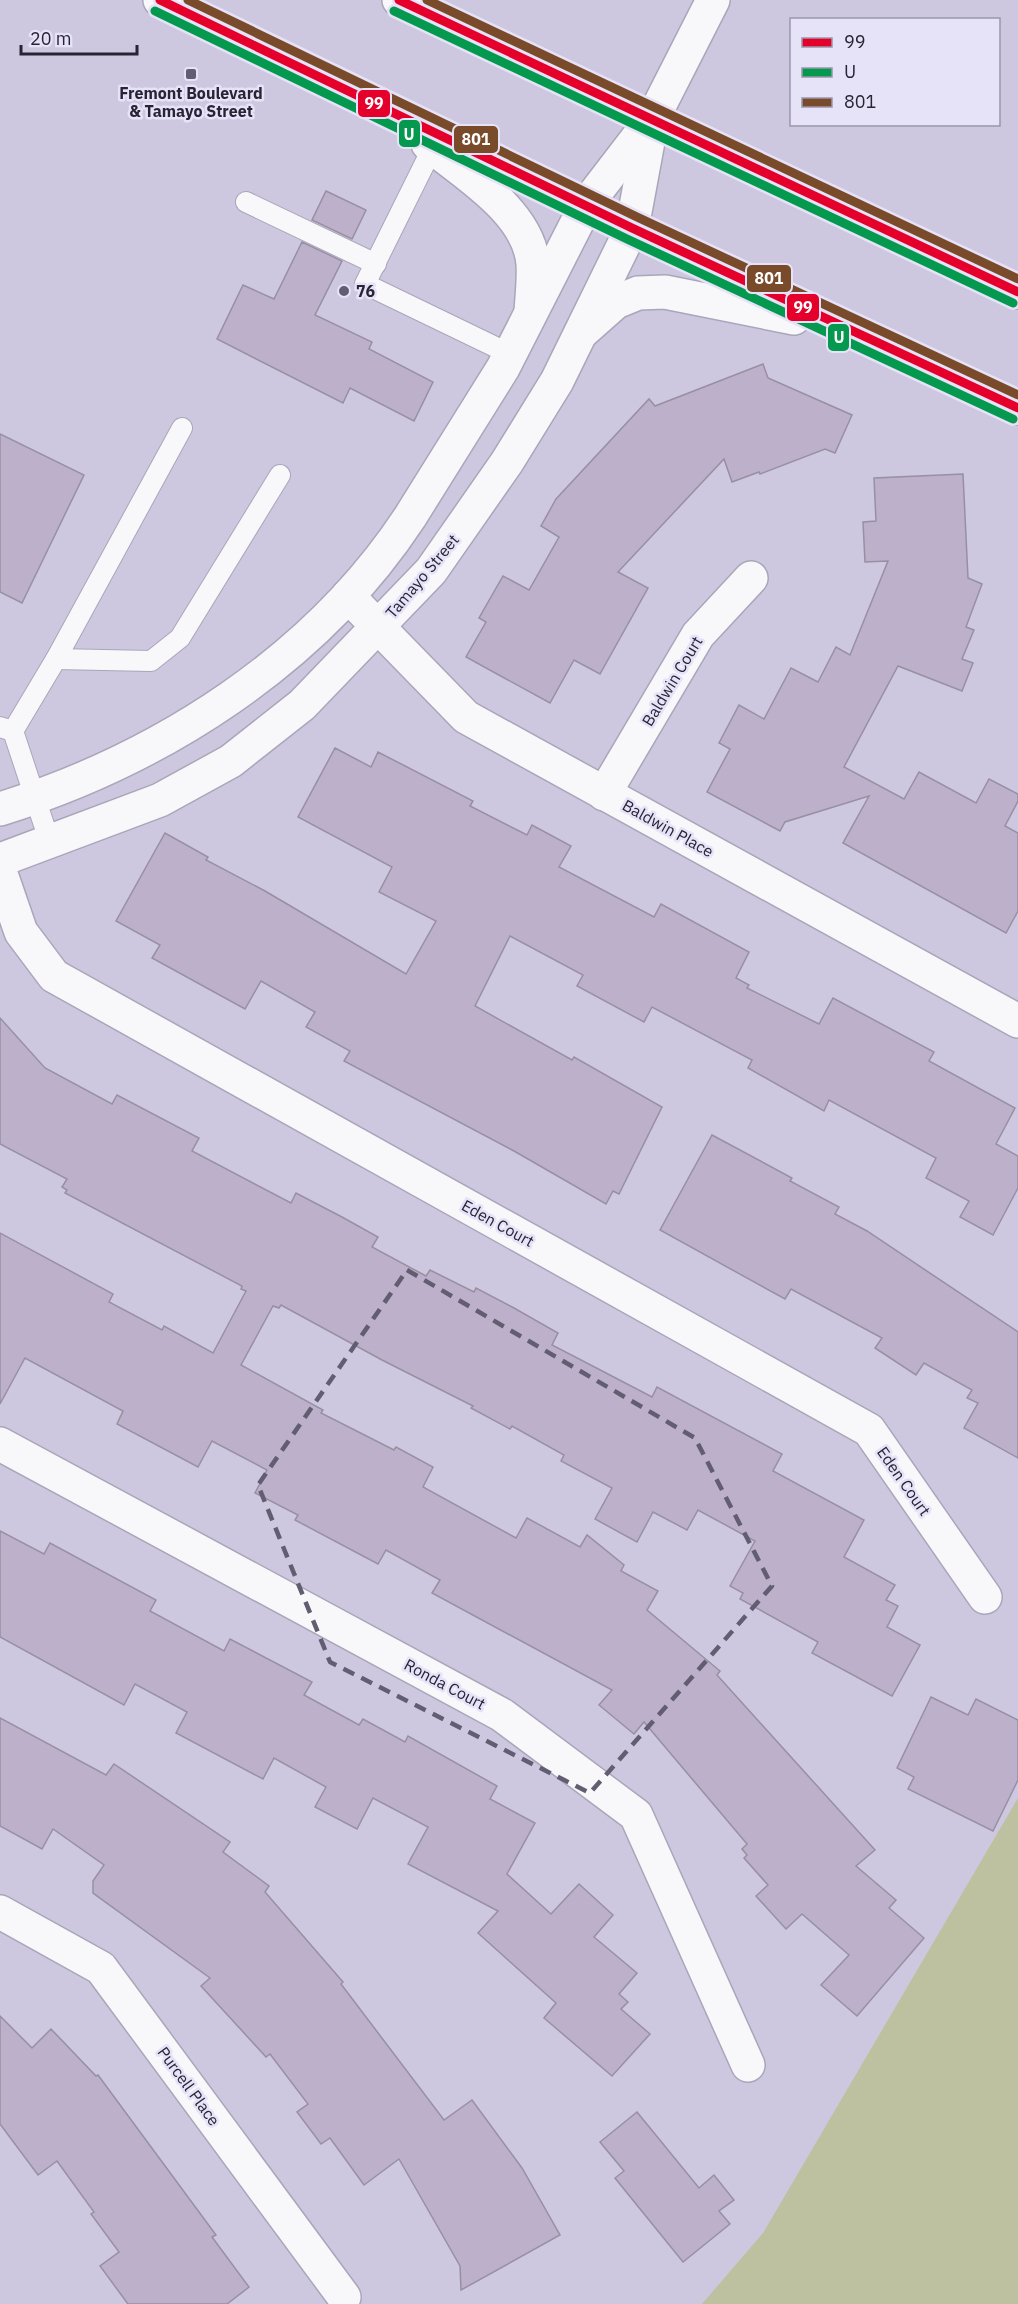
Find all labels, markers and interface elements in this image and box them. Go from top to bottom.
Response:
scale bar [21,18,136,56]
legend [790,18,1000,126]
text: 20 m [30,27,72,50]
text: 99 [844,30,866,53]
text: U [844,60,856,83]
marker: Fremont Boulevard & Tamayo Street [184,67,198,81]
place label: Fremont Boulevard & Tamayo Street [119,83,263,121]
line badge: 99 [357,89,391,118]
text: 801 [844,90,876,113]
text: 99 [364,93,384,113]
line badge: U [398,119,421,148]
text: U [403,124,415,144]
line badge: 801 [453,125,499,154]
text: 801 [462,129,491,149]
line badge: 801 [746,264,792,293]
text: 801 [755,268,784,288]
place label: 76 [356,281,376,301]
marker: 76 [337,284,351,298]
line badge: 99 [786,293,820,322]
text: 99 [793,297,813,317]
line badge: U [827,323,850,352]
text: U [833,327,845,347]
street label: Tamayo Street [381,530,463,622]
street label: Baldwin Court [637,632,707,730]
street label: Baldwin Place [619,795,717,861]
street label: Eden Court [458,1195,538,1251]
street label: Eden Court [873,1443,935,1519]
street label: Ronda Court [401,1654,489,1714]
street label: Purcell Place [154,2042,225,2130]

